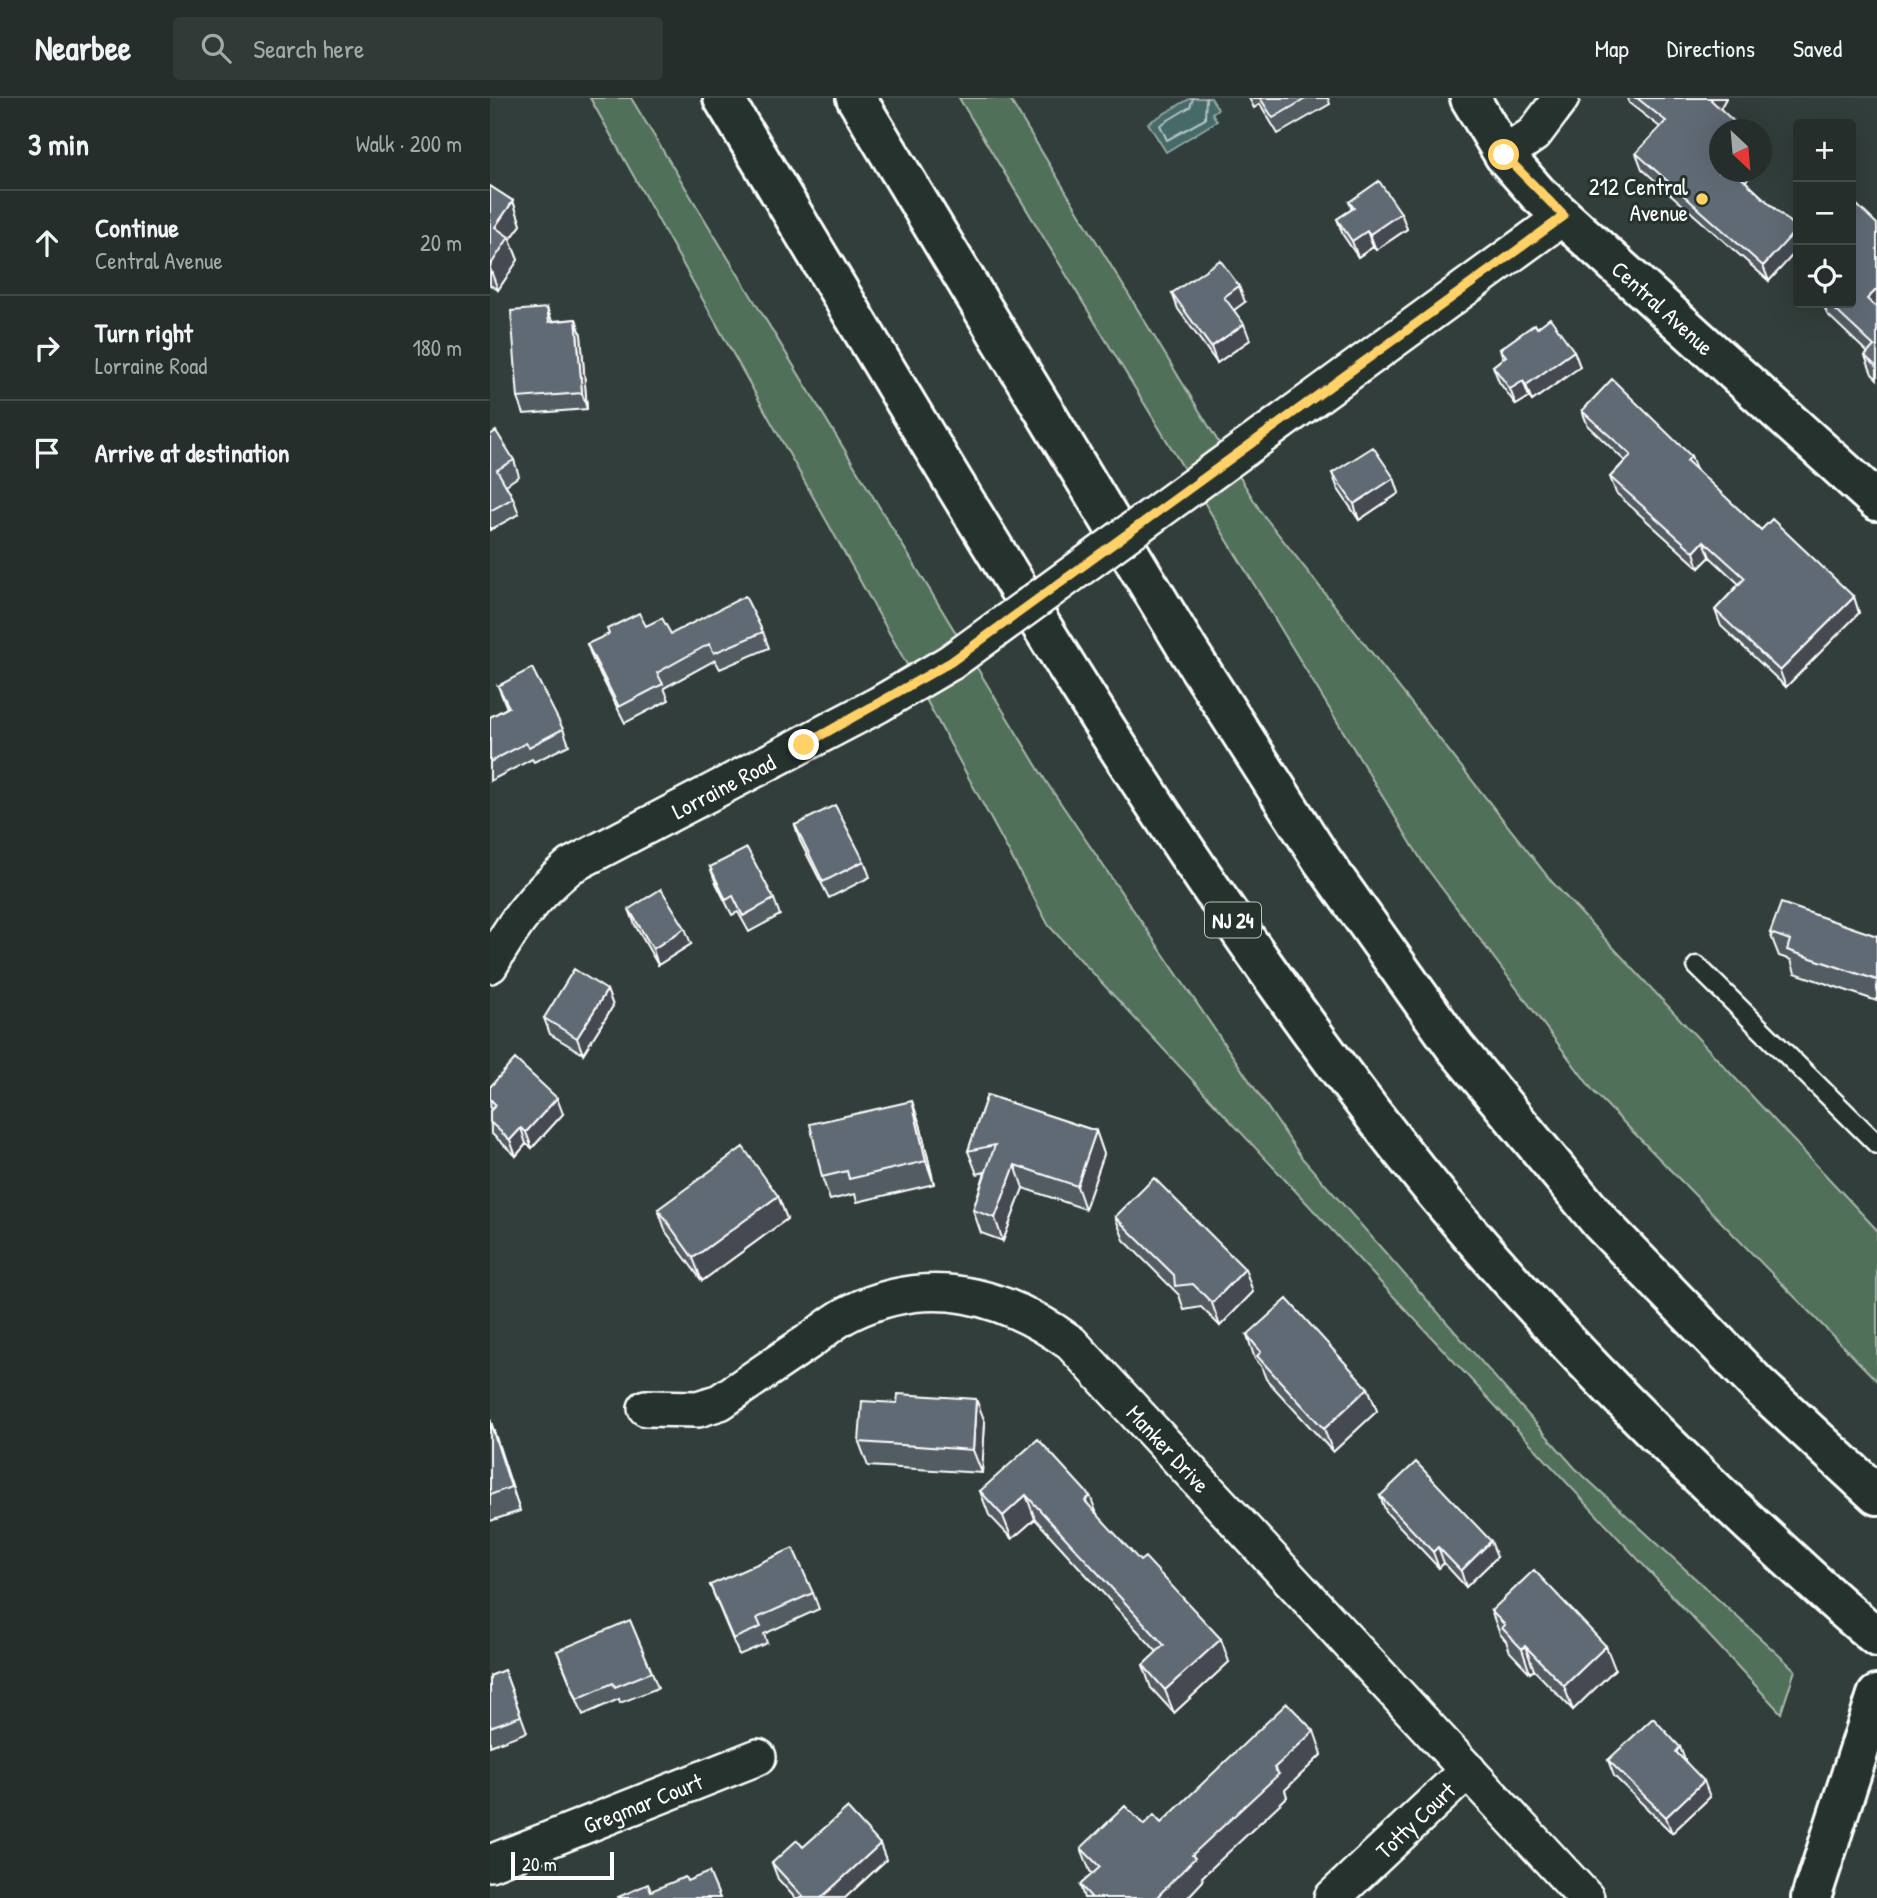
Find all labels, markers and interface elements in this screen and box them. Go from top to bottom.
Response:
search box [173,17,663,80]
text: Nearbee [35,26,131,70]
icon: search [197,29,235,67]
text: Search here [253,31,364,66]
text: Map [1595,32,1629,64]
text: Directions [1667,32,1755,64]
text: Saved [1793,32,1842,64]
north arrow [1709,119,1772,182]
map controls [1793,119,1856,308]
button: + [1793,119,1856,182]
text: 3 min [28,124,89,164]
text: Walk · 200 m [356,128,462,159]
route start [1488,139,1519,170]
place label: 212 Central Avenue [1589,171,1689,228]
button: − [1793,182,1856,245]
marker: 212 Central Avenue [1694,191,1710,207]
text: Continue [95,210,179,245]
icon: ahead [28,224,66,262]
text: 20 m [420,227,462,258]
text: Central Avenue [95,245,223,276]
button: locate [1793,245,1856,308]
street label: Central Avenue [1605,253,1721,362]
text: Turn right [95,315,193,350]
icon: right [28,329,66,367]
text: 180 m [412,332,462,363]
text: Lorraine Road [95,350,207,381]
icon: arrive [28,434,66,472]
text: Arrive at destination [95,435,290,470]
route end [788,729,819,760]
street label: Lorraine Road [666,746,780,826]
road number: NJ 24 [1205,902,1261,938]
street label: Manker Drive [1120,1398,1217,1499]
street label: Gregmar Court [578,1765,708,1840]
street label: Totty Court [1368,1774,1462,1865]
scale bar [511,1849,614,1881]
text: 20 m [522,1851,557,1877]

